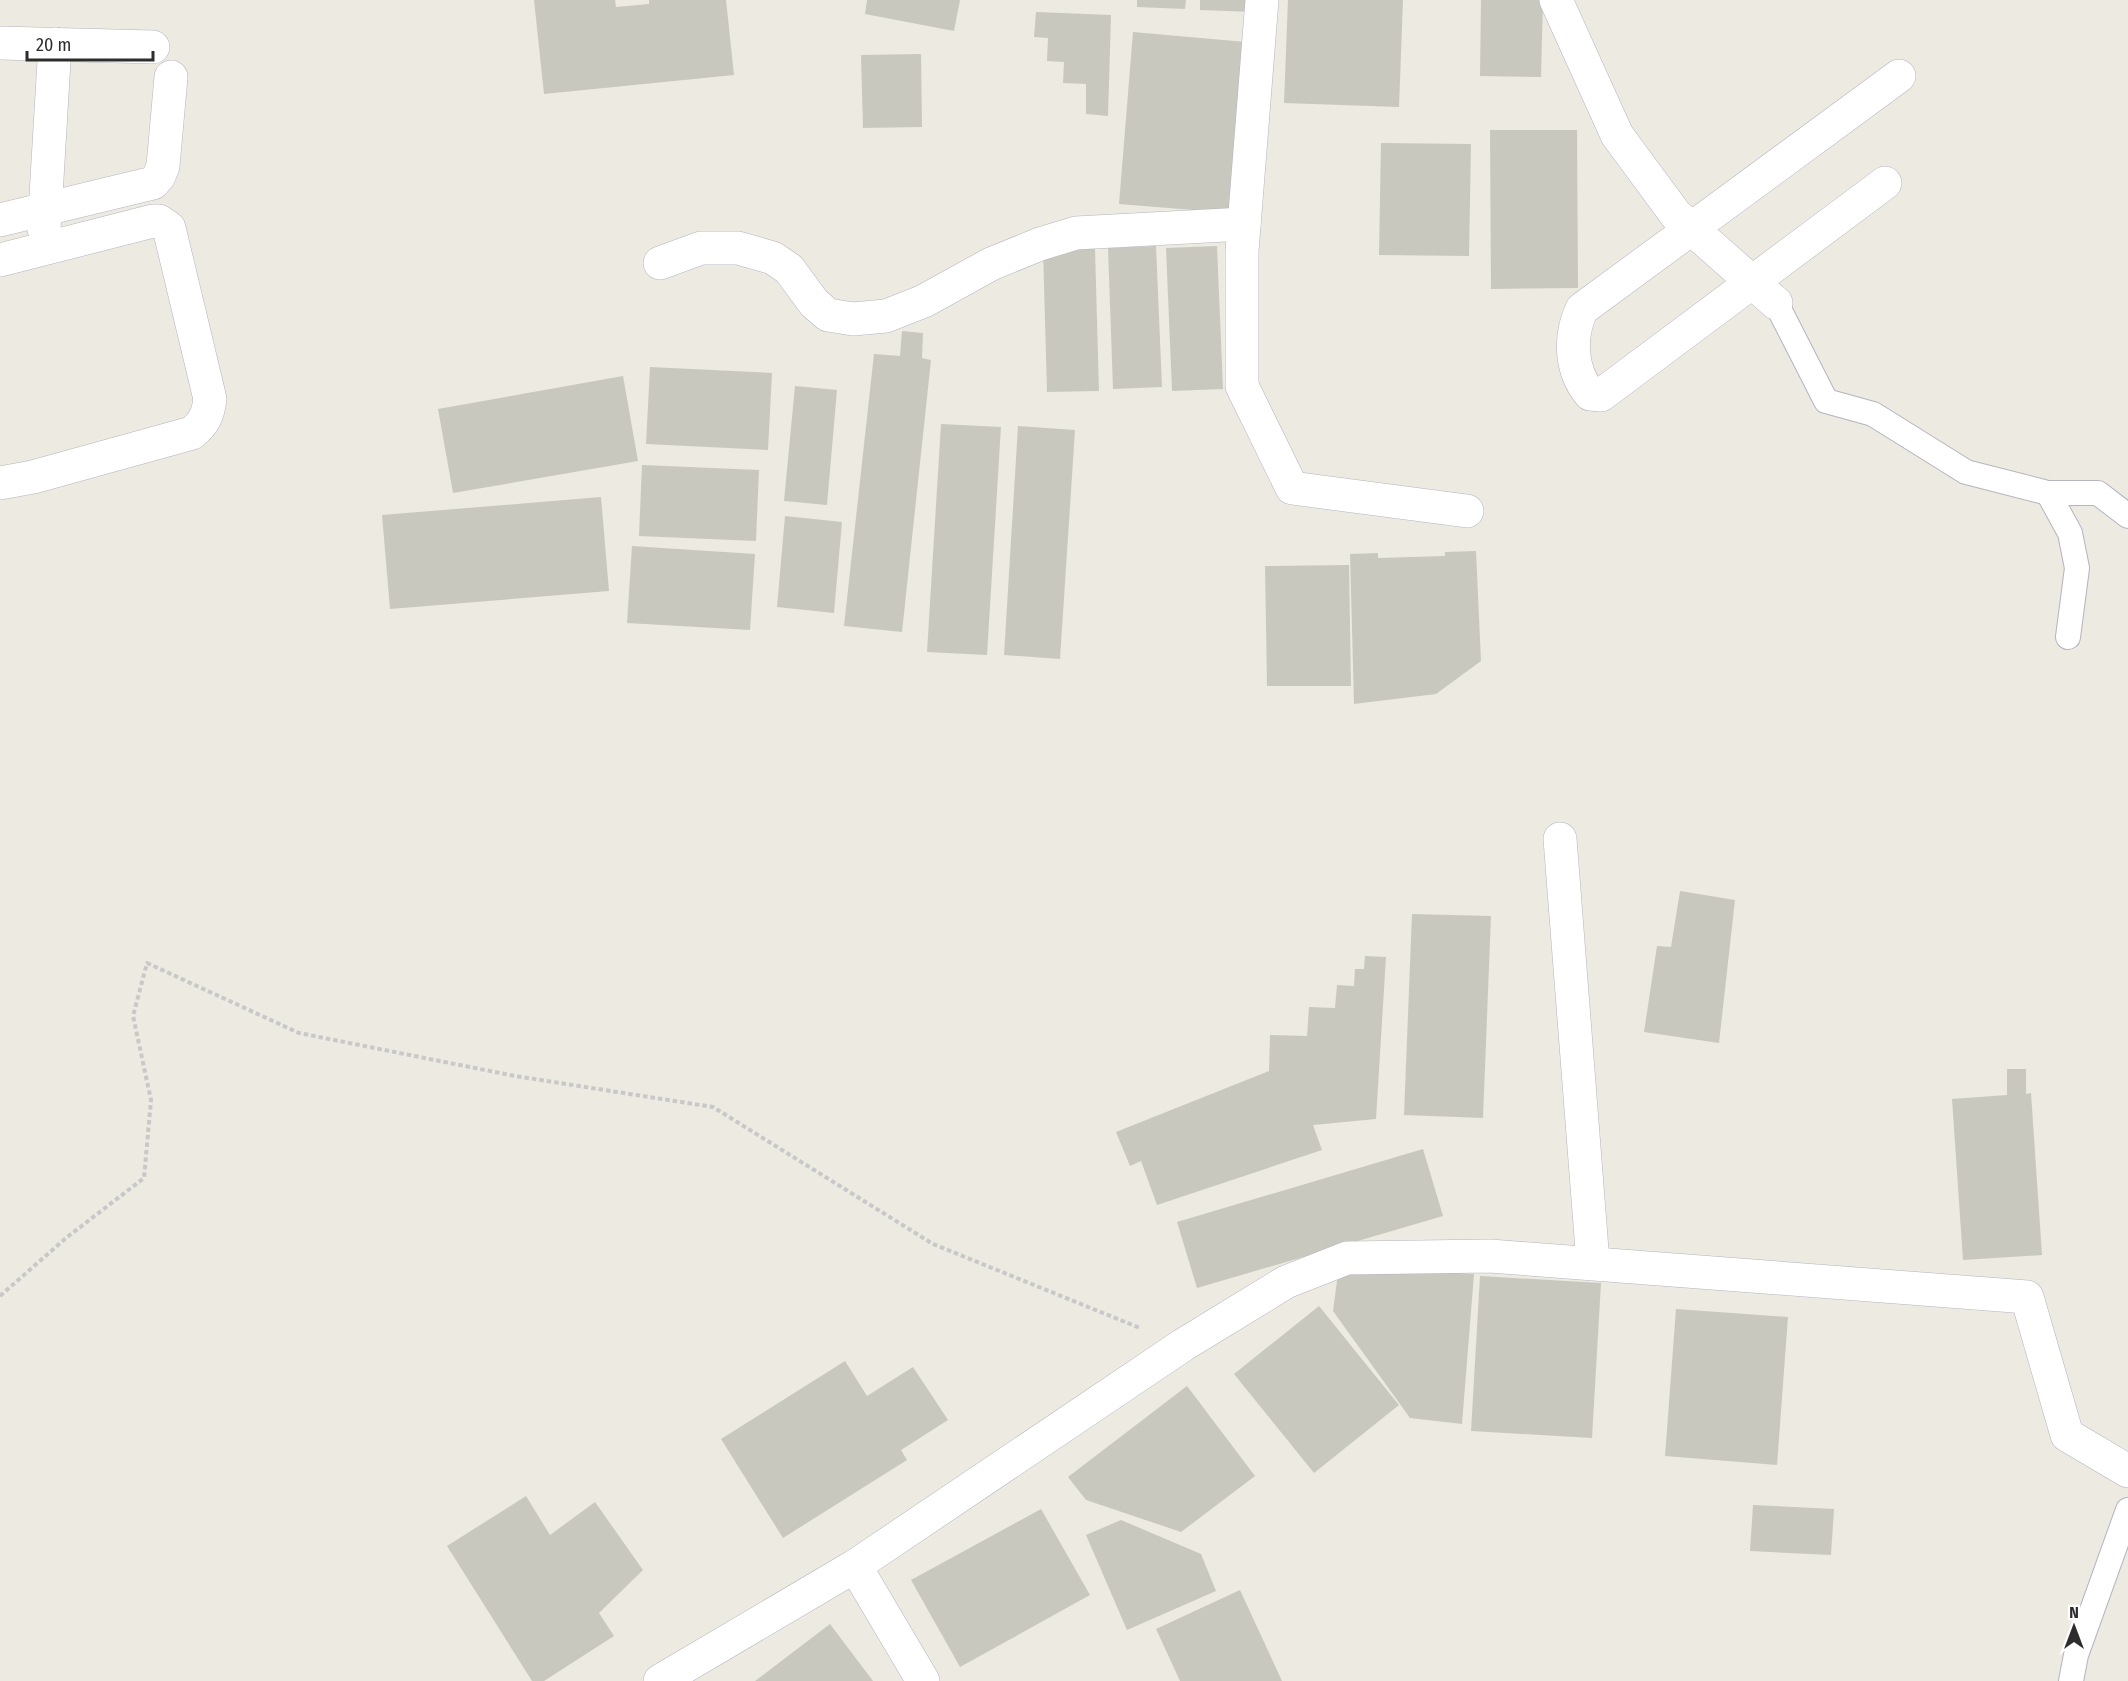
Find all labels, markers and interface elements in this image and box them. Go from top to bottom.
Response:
scale bar [27,24,153,62]
text: 20 m [36,34,71,56]
north arrow [2044,1597,2104,1657]
text: N [2069,1603,2079,1622]

